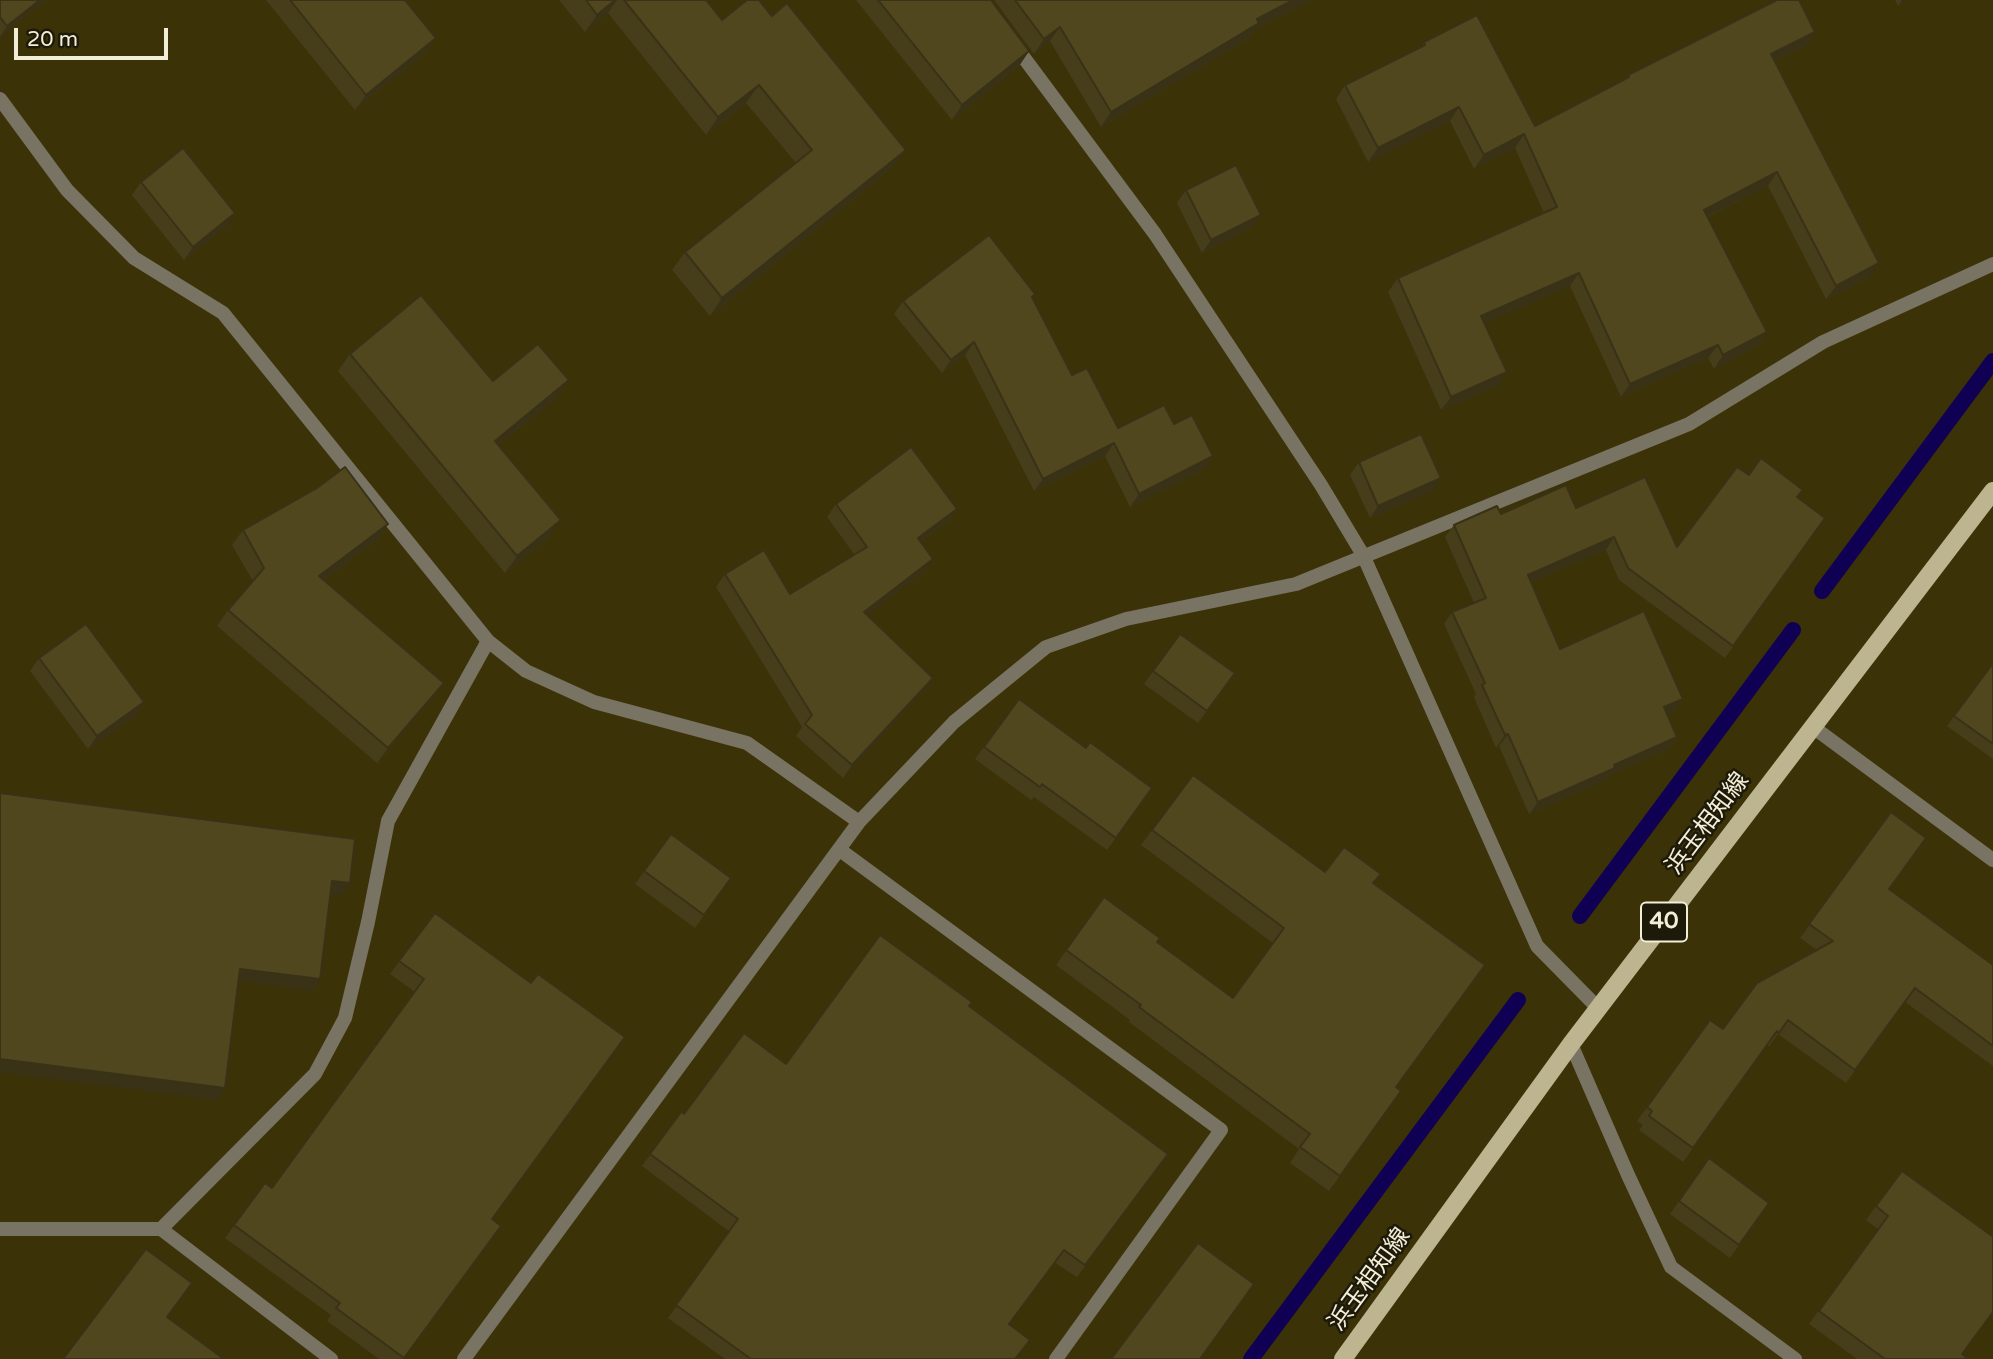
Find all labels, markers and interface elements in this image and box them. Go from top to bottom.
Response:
scale bar [18,14,172,58]
text: 20 m [27,27,78,52]
street label: 浜玉相知線 [1660,767,1756,881]
road number: 40 [1641,903,1687,942]
street label: 浜玉相知線 [1323,1223,1417,1337]

